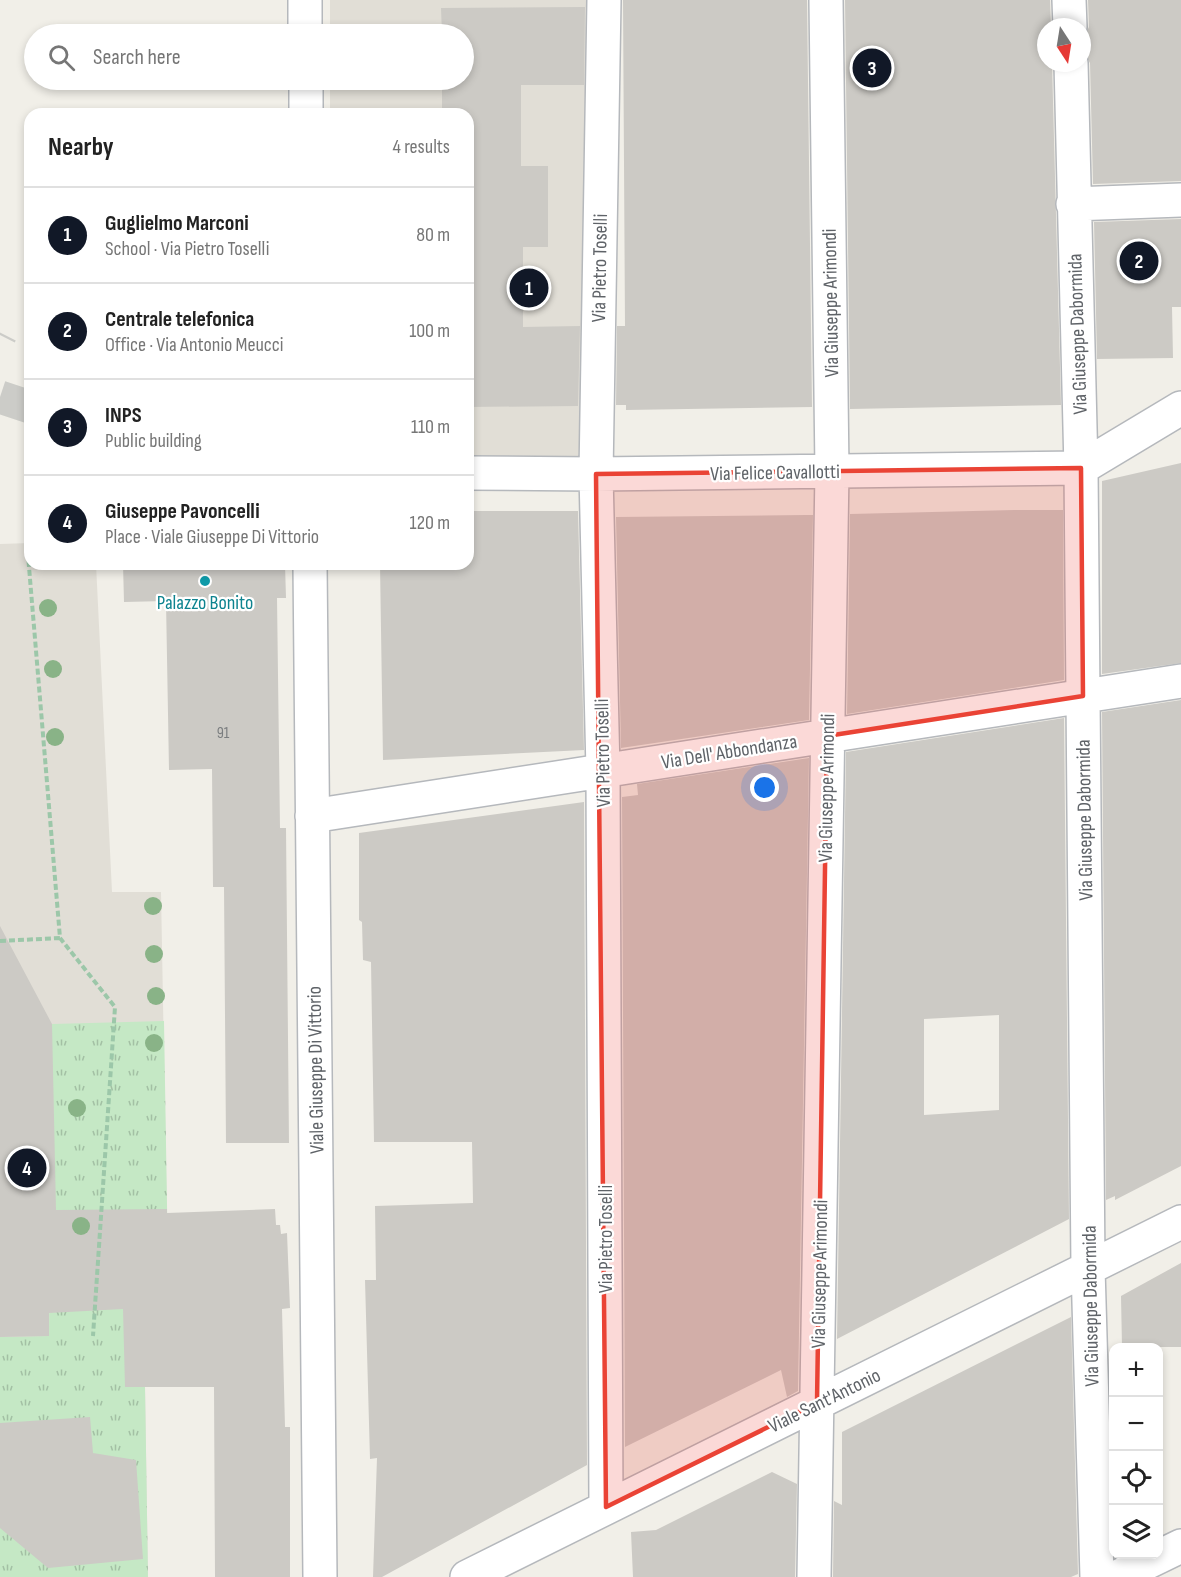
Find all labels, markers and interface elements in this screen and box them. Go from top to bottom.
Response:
north arrow [1037,18,1091,72]
search box [24,24,474,90]
icon: search [45,41,78,74]
text: Search here [93,44,180,71]
pin: 3 [852,46,892,90]
text: Nearby [48,132,114,163]
text: 4 results [393,135,450,159]
text: Guglielmo Marconi [105,210,249,237]
street label: Via Pietro Toselli [587,213,613,323]
text: 1 [64,223,71,247]
text: 80 m [416,223,450,247]
street label: Via Giuseppe Arimondi [818,228,844,378]
text: School · Via Pietro Toselli [105,237,269,261]
pin: 2 [1120,238,1158,284]
street label: Via Giuseppe Dabormida [1063,253,1093,415]
pin: 1 [510,266,548,310]
text: Centrale telefonica [105,306,254,333]
text: 2 [63,319,72,343]
text: 100 m [409,319,450,343]
text: Office · Via Antonio Meucci [105,333,284,357]
text: INPS [105,402,142,429]
text: 3 [63,415,72,439]
text: 110 m [411,415,450,439]
text: Public building [105,429,202,453]
street label: Via Felice Cavallotti [710,460,840,486]
text: Giuseppe Pavoncelli [105,498,260,525]
text: 4 [63,511,72,535]
text: 120 m [410,511,450,535]
text: Place · Viale Giuseppe Di Vittorio [105,525,319,549]
marker: Palazzo Bonito [198,574,212,588]
place label: Palazzo Bonito [157,591,253,615]
street label: Via Pietro Toselli [590,698,616,808]
street label: Via Giuseppe Arimondi [814,713,840,863]
house number: 91 [217,724,230,743]
street label: Via Dell' Abbondanza [660,729,799,775]
street label: Via Giuseppe Dabormida [1072,739,1098,901]
your location [750,773,779,802]
street label: Viale Giuseppe Di Vittorio [303,986,329,1154]
pin: 4 [8,1146,46,1190]
street label: Via Pietro Toselli [594,1185,618,1293]
street label: Via Giuseppe Arimondi [807,1199,833,1349]
street label: Via Giuseppe Dabormida [1078,1225,1104,1387]
map controls [1109,1343,1163,1559]
button: + [1109,1343,1163,1397]
street label: Viale Sant'Antonio [764,1363,885,1438]
button: − [1109,1397,1163,1451]
button: locate [1109,1451,1163,1505]
button: layers [1109,1505,1163,1559]

